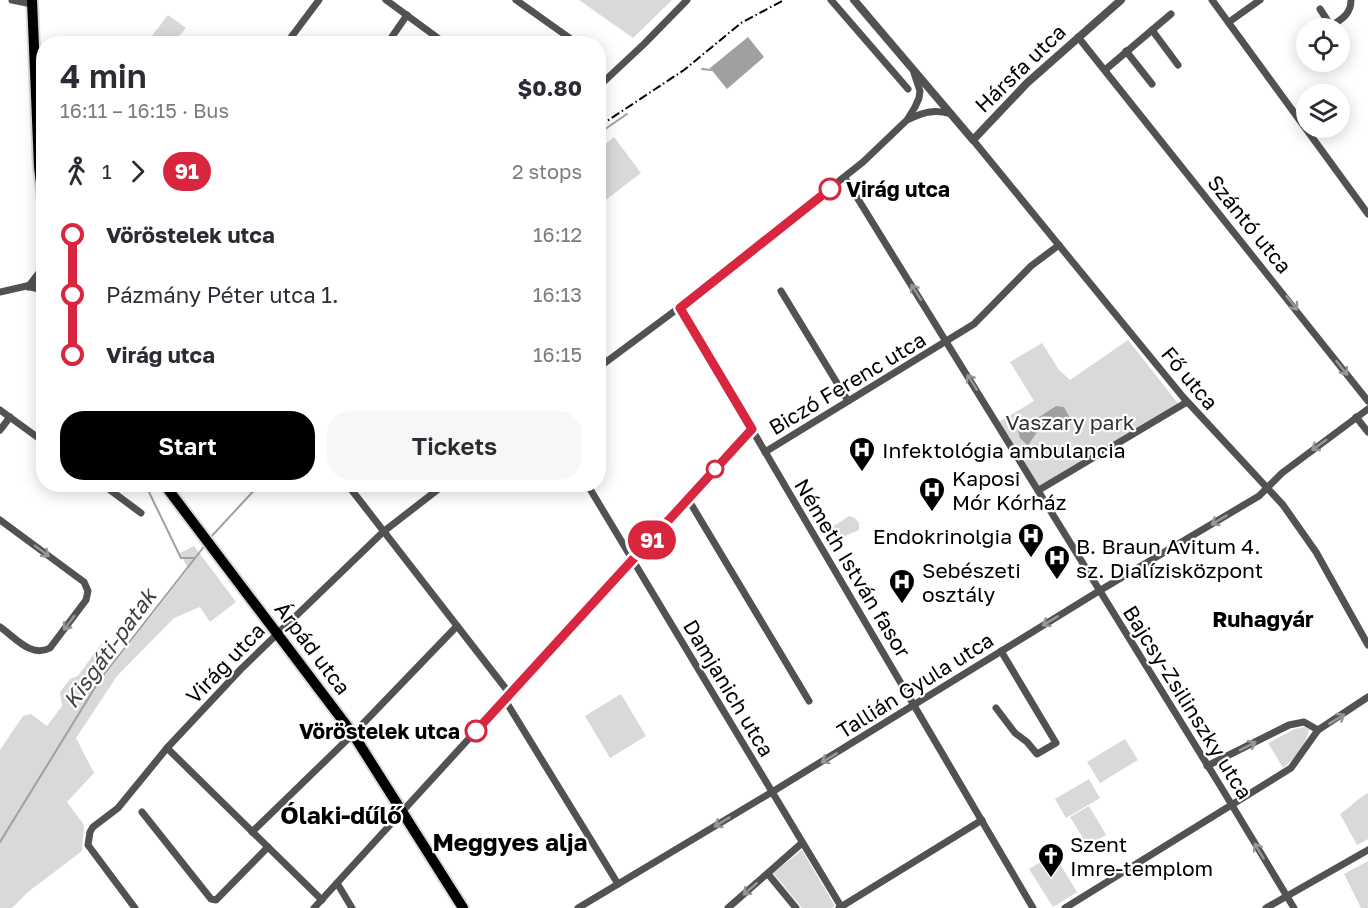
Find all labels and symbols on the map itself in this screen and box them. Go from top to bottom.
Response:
street label: Hársfa utca [969,18,1071,118]
street label: Szántó utca [1202,170,1298,278]
place label: Virág utca [846,176,950,202]
marker: Virág utca [819,178,841,200]
one-way arrow [909,284,921,301]
one-way arrow [1286,295,1298,311]
street label: Biczó Ferenc utca [764,326,930,440]
street label: Fő utca [1156,341,1224,415]
one-way arrow [1336,360,1349,376]
one-way arrow [965,374,977,391]
park label: Vaszary park [1005,409,1135,435]
hospital icon: Infektológia ambulancia [847,435,877,473]
place label: Infektológia ambulancia [882,437,1126,463]
one-way arrow [1311,438,1327,451]
unlabelled marker [706,460,724,478]
place label: Kaposi Mór Kórház [952,465,1066,515]
street label: Németh István fasor [789,474,917,662]
hospital icon: Kaposi Mór Kórház [917,475,947,513]
one-way arrow [1211,515,1228,527]
line badge: 91 [625,520,679,560]
hospital icon: Endokrinolgia [1016,521,1046,559]
place label: Endokrinolgia [873,523,1012,549]
place label: B. Braun Avitum 4. sz. Dialízisközpont [1076,533,1263,583]
hospital icon: B. Braun Avitum 4. sz. Dialízisközpont [1042,543,1072,581]
one-way arrow [34,544,50,557]
place label: Sebészeti osztály [922,557,1021,607]
hospital icon: Sebészeti osztály [887,567,917,605]
water label: Kisgáti-patak [57,581,163,713]
street label: Árpád utca [270,596,356,700]
street label: Bajcsy-Zsilinszky utca [1118,600,1258,804]
district label: Ruhagyár [1212,605,1314,632]
one-way arrow [62,615,75,631]
street label: Damjanich utca [678,615,780,761]
one-way arrow [1042,615,1059,627]
street label: Virág utca [180,617,270,709]
street label: Tallián Gyula utca [832,626,998,744]
one-way arrow [1328,712,1345,724]
place label: Vöröstelek utca [299,718,460,744]
marker: Vöröstelek utca [465,720,487,742]
one-way arrow [1239,739,1257,751]
one-way arrow [820,751,837,764]
district label: Ólaki-dűlő [280,800,403,829]
one-way arrow [714,816,731,828]
district label: Meggyes alja [432,827,588,856]
place label: Szent Imre-templom [1070,831,1213,881]
church icon: Szent Imre-templom [1036,841,1066,879]
one-way arrow [1253,843,1265,860]
one-way arrow [742,883,758,896]

